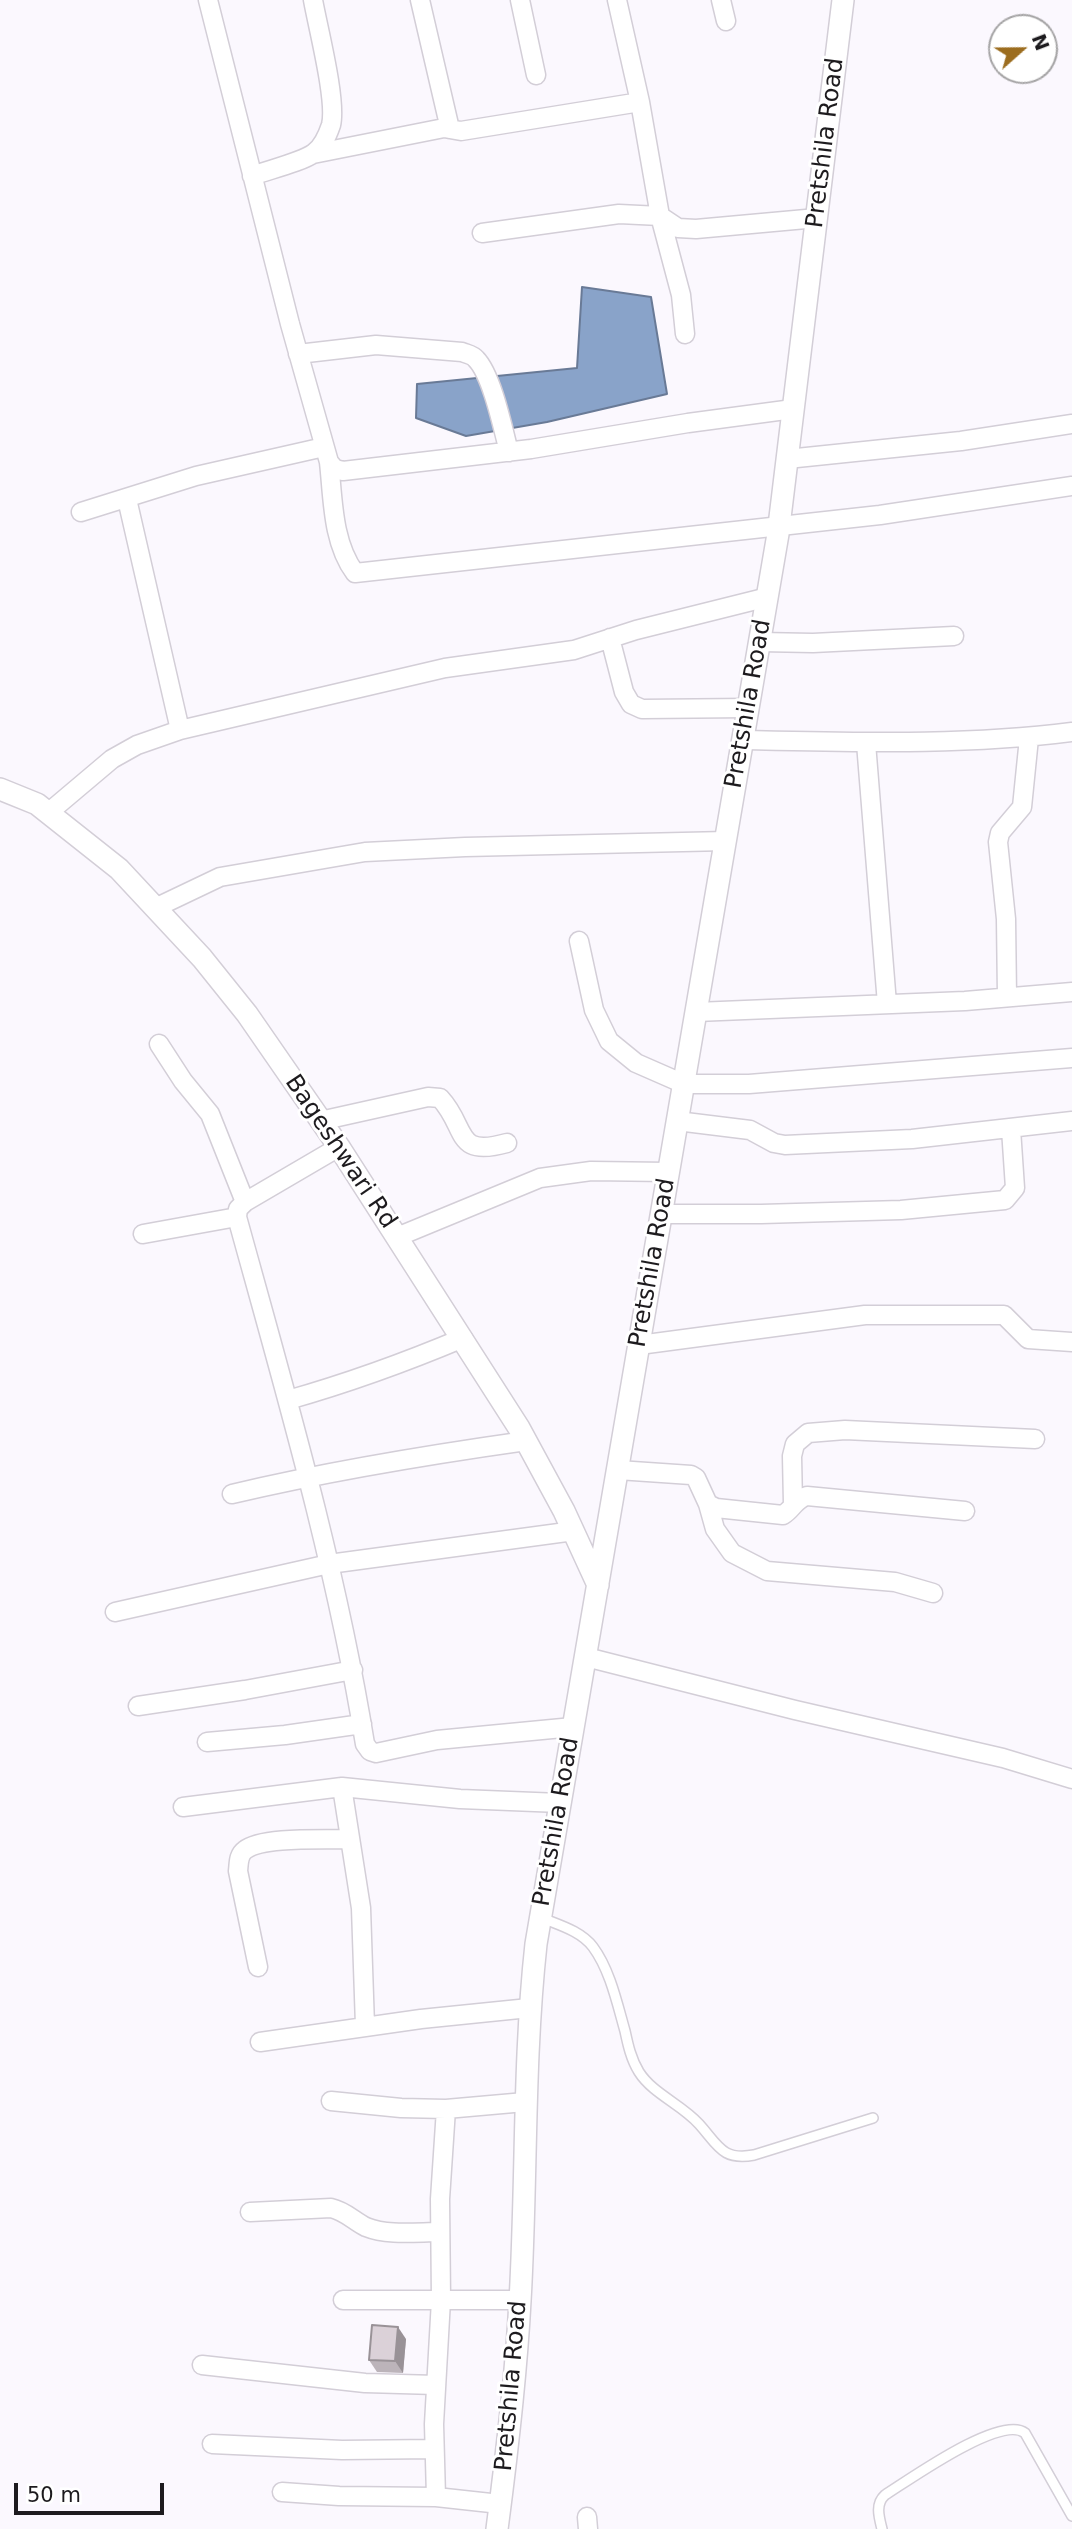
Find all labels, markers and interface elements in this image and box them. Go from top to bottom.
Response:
north arrow [988,14,1058,84]
text: N [1028,31,1054,54]
street label: Pretshila Road [801,56,851,230]
street label: Pretshila Road [720,617,778,791]
street label: Bageshwari Rd [278,1070,402,1234]
street label: Pretshila Road [624,1176,682,1350]
street label: Pretshila Road [528,1735,586,1909]
street label: Pretshila Road [490,2299,534,2473]
scale bar [18,2470,168,2514]
text: 50 m [27,2483,81,2507]

